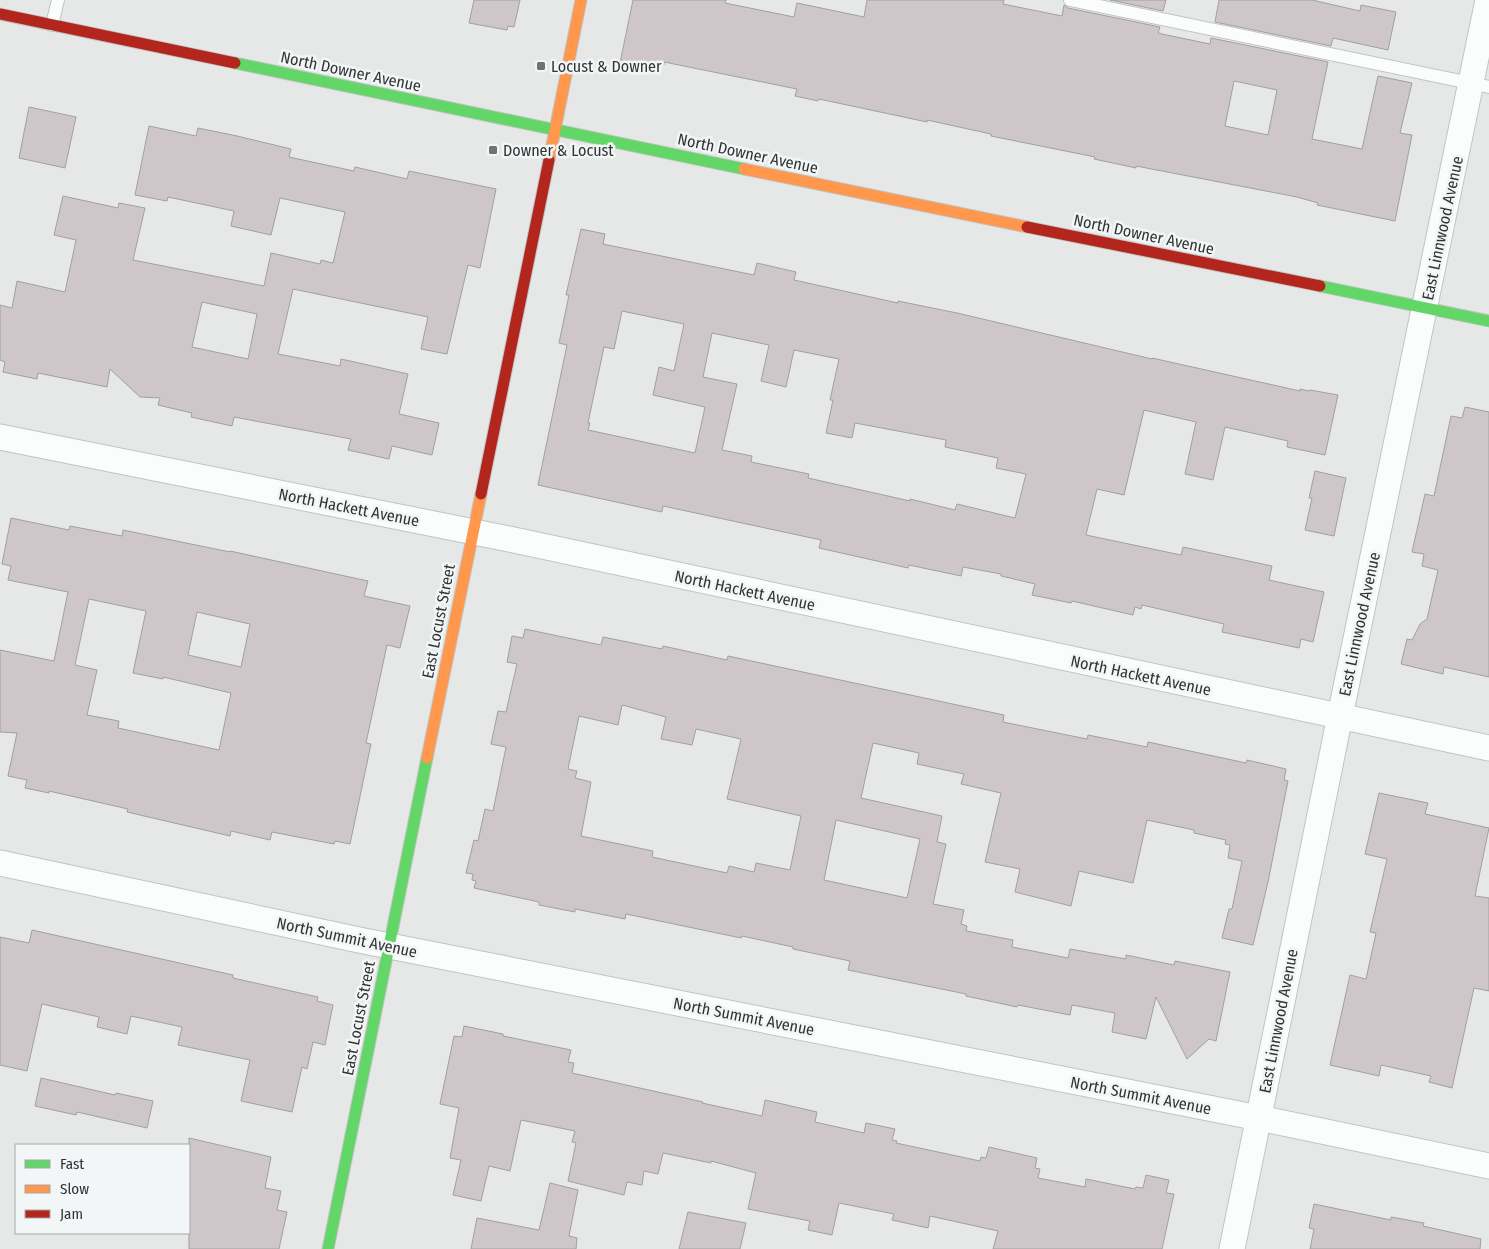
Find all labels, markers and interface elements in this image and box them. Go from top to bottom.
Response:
street label: North Downer Avenue [279,47,423,96]
place label: Locust & Downer [551,57,662,76]
marker: Locust & Downer [535,60,547,72]
street label: North Downer Avenue [676,129,820,178]
place label: Downer & Locust [503,141,614,160]
marker: Downer & Locust [487,144,499,156]
street label: East Linnwood Avenue [1418,154,1467,302]
street label: North Downer Avenue [1072,210,1216,259]
street label: North Hackett Avenue [277,485,421,530]
street label: East Linnwood Avenue [1335,550,1384,698]
street label: East Locust Street [418,561,459,680]
street label: North Hackett Avenue [673,566,817,615]
street label: North Hackett Avenue [1069,651,1213,700]
street label: North Summit Avenue [275,913,419,962]
street label: East Linnwood Avenue [1255,947,1302,1095]
street label: East Locust Street [338,958,379,1077]
street label: North Summit Avenue [672,994,816,1039]
street label: North Summit Avenue [1069,1073,1213,1118]
legend [15,1144,190,1234]
text: Fast [60,1155,84,1173]
text: Slow [60,1180,89,1198]
text: Jam [60,1205,83,1223]

